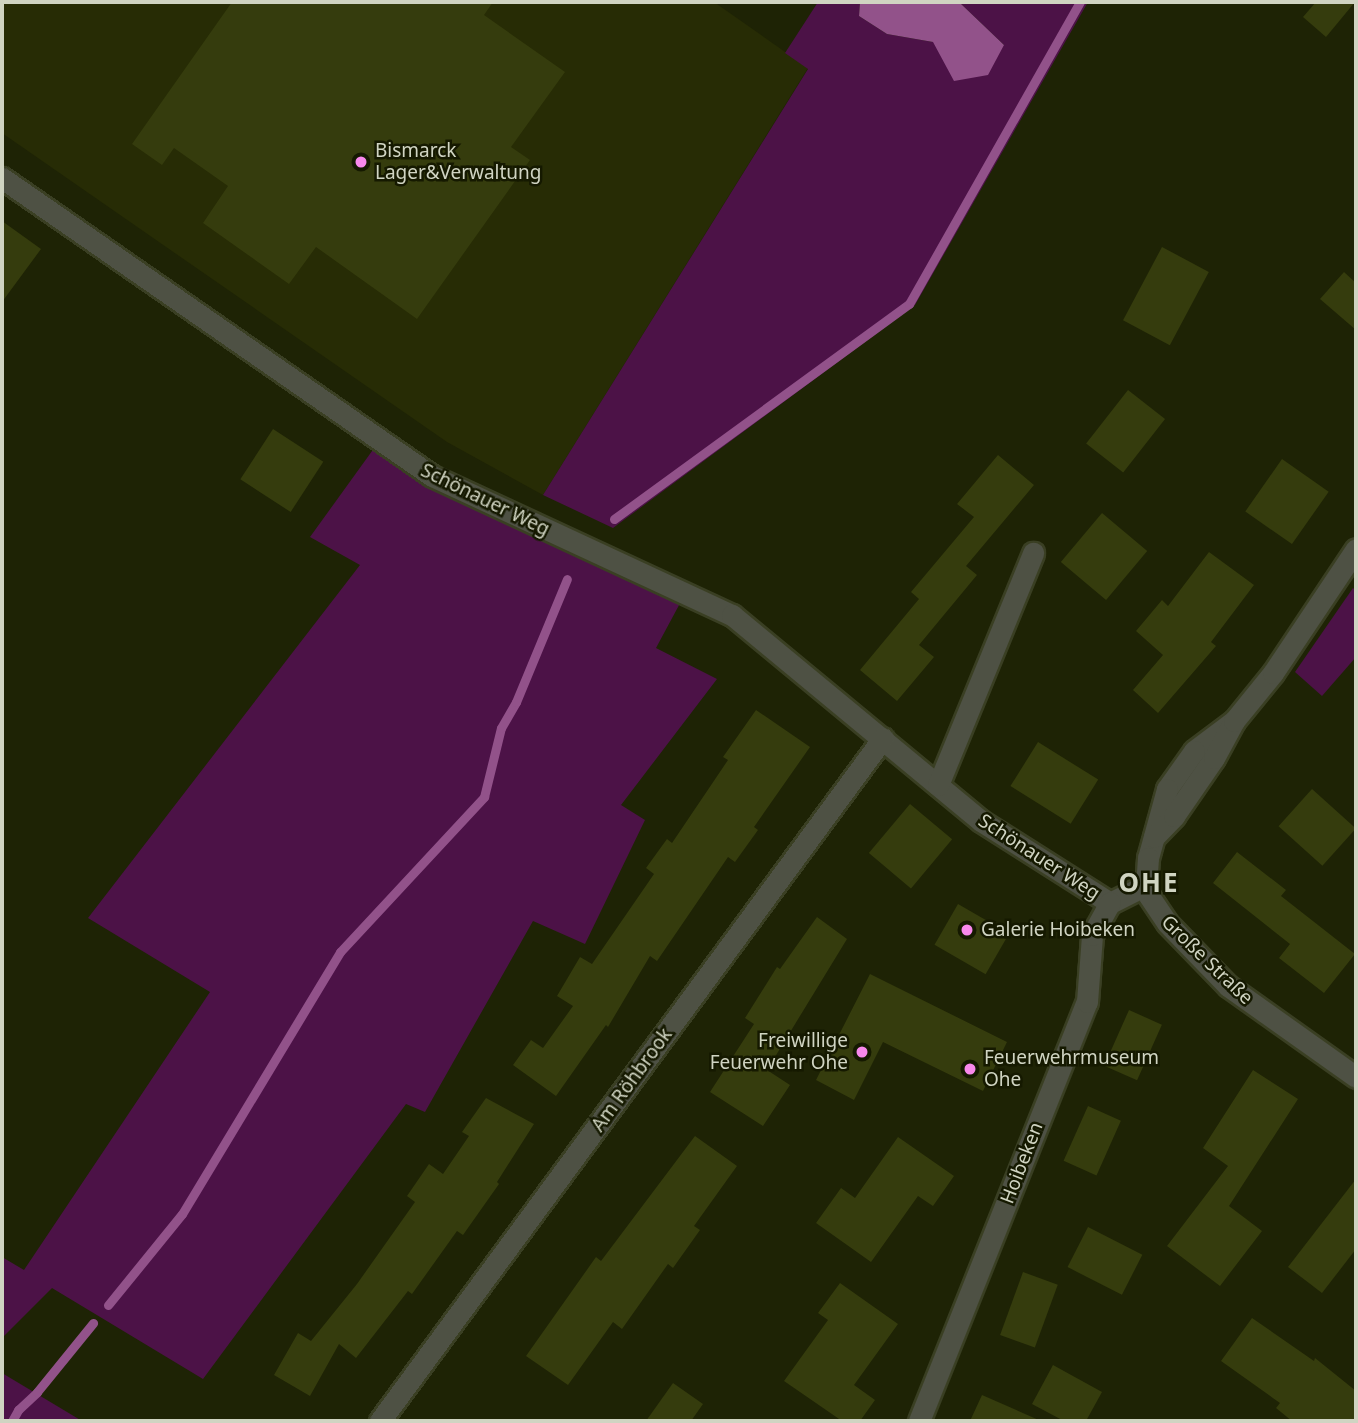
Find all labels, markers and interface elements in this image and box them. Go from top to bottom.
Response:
place label: Bismarck Lager&Verwaltung [375,140,541,184]
marker: Bismarck Lager&Verwaltung [353,154,369,170]
street label: Schönauer Weg [417,459,553,541]
street label: Schönauer Weg [974,809,1104,905]
district label: OHE [1119,867,1179,899]
street label: Große Straße [1156,911,1258,1009]
place label: Galerie Hoibeken [981,919,1135,941]
marker: Galerie Hoibeken [959,922,975,938]
street label: Am Röhbrook [587,1024,677,1136]
place label: Freiwillige Feuerwehr Ohe [710,1030,848,1074]
marker: Freiwillige Feuerwehr Ohe [854,1044,870,1060]
place label: Feuerwehrmuseum Ohe [984,1047,1159,1091]
marker: Feuerwehrmuseum Ohe [962,1061,978,1077]
street label: Hoibeken [996,1119,1048,1207]

